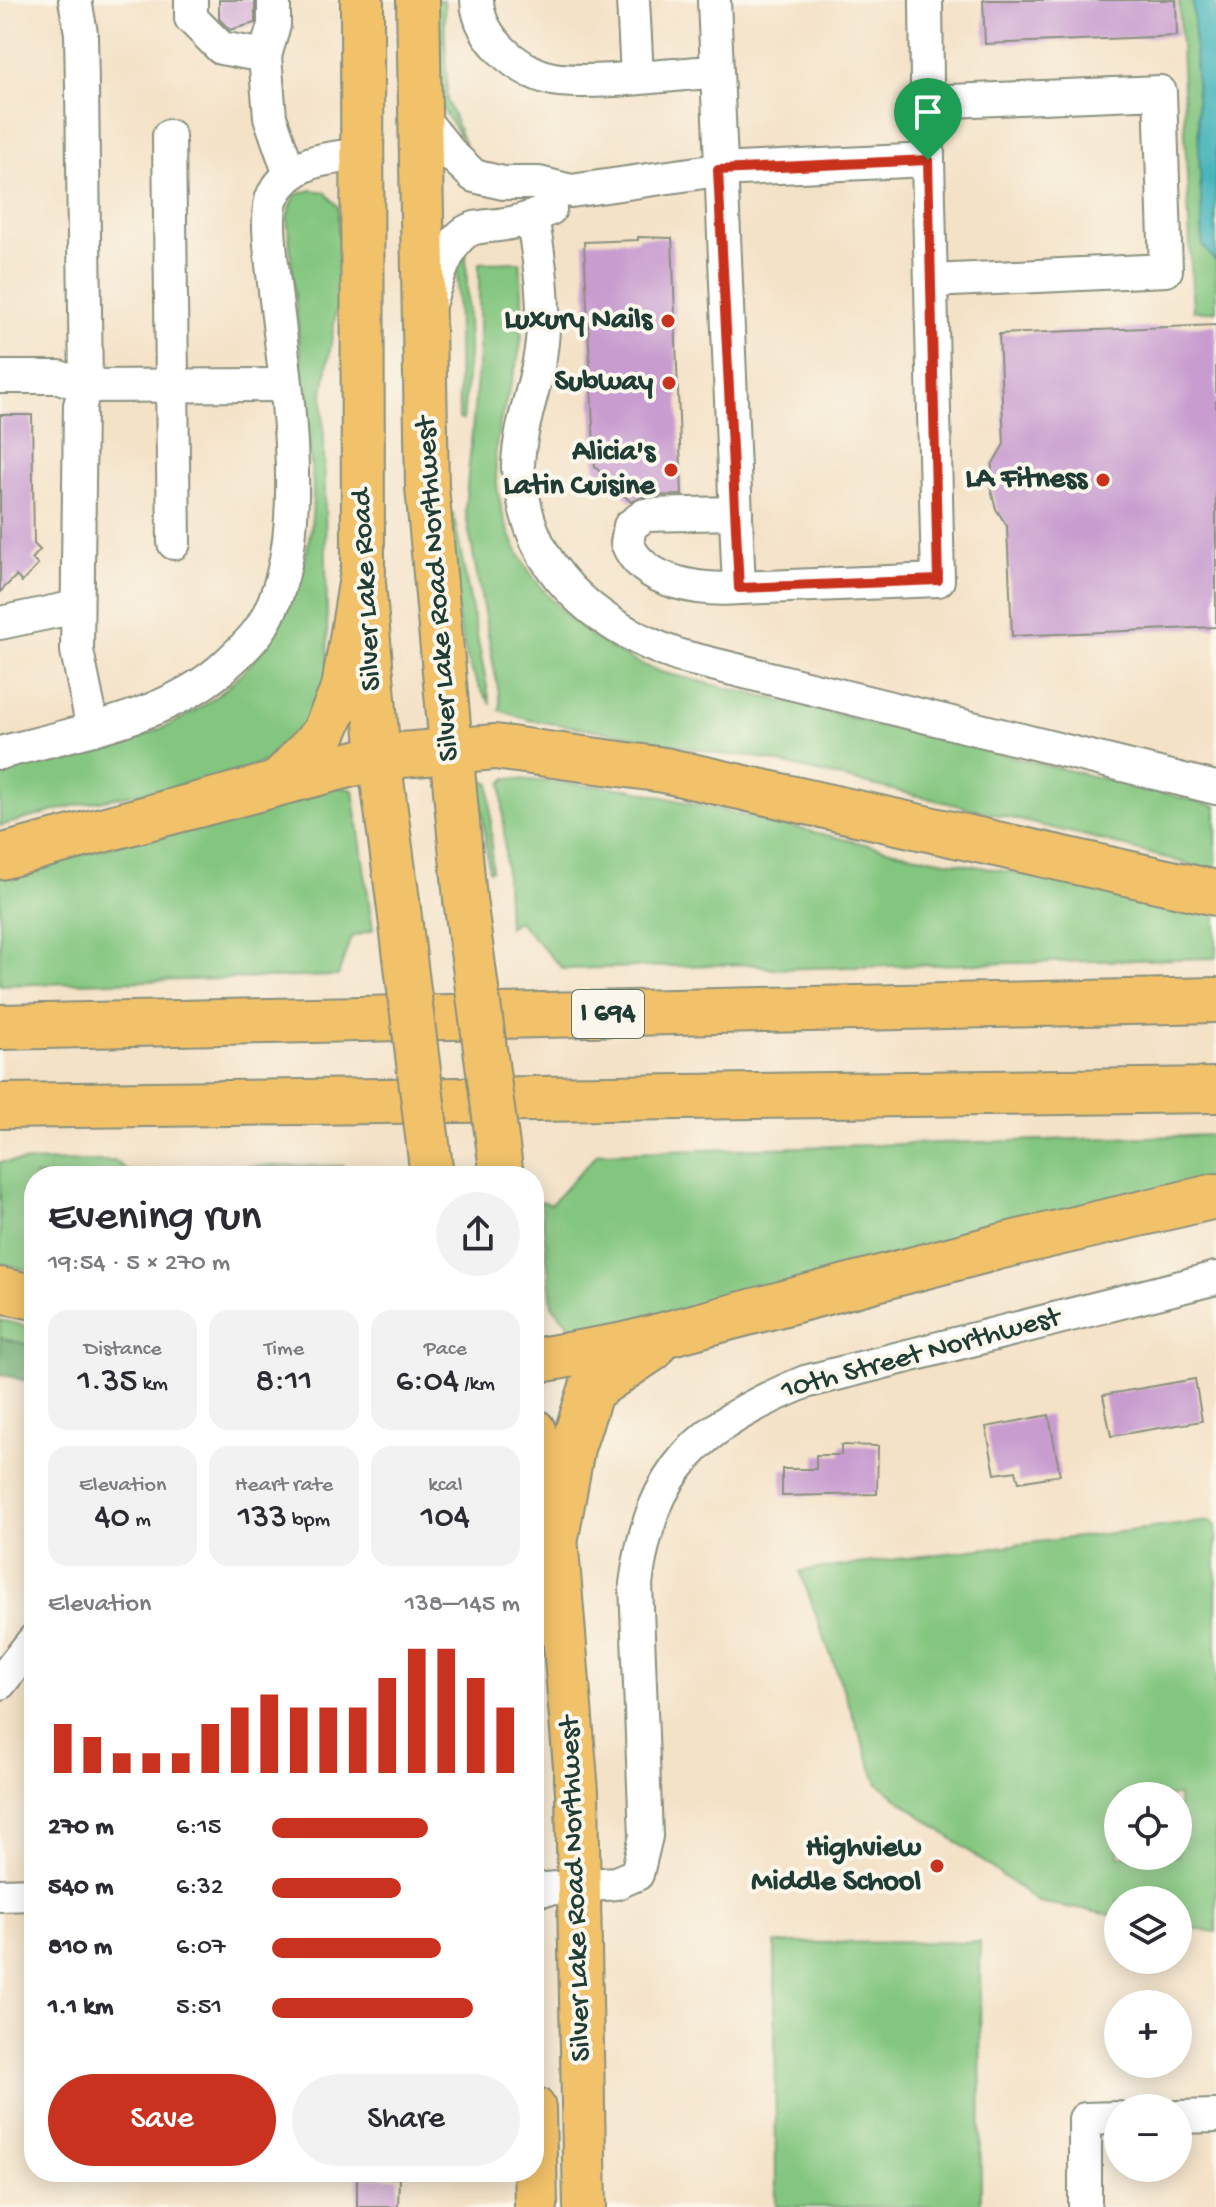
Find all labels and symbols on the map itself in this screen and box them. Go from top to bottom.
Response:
pin [894,78,962,160]
place label: Luxury Nails [504,304,654,339]
marker: Luxury Nails [659,312,677,330]
place label: Subway [555,366,653,401]
marker: Subway [660,374,678,392]
street label: Silver Lake Road Northwest [409,413,469,763]
place label: Alicia's Latin Cuisine [503,436,657,505]
marker: Alicia's Latin Cuisine [662,461,680,479]
place label: LA Fitness [965,463,1089,498]
marker: LA Fitness [1094,471,1112,489]
street label: Silver Lake Road [345,486,391,692]
road number: I 694 [572,990,644,1038]
street label: 10th Street Northwest [776,1300,1067,1409]
street label: Silver Lake Road Northwest [553,1713,601,2062]
place label: Highview Middle School [751,1832,922,1901]
marker: Highview Middle School [928,1857,946,1875]

